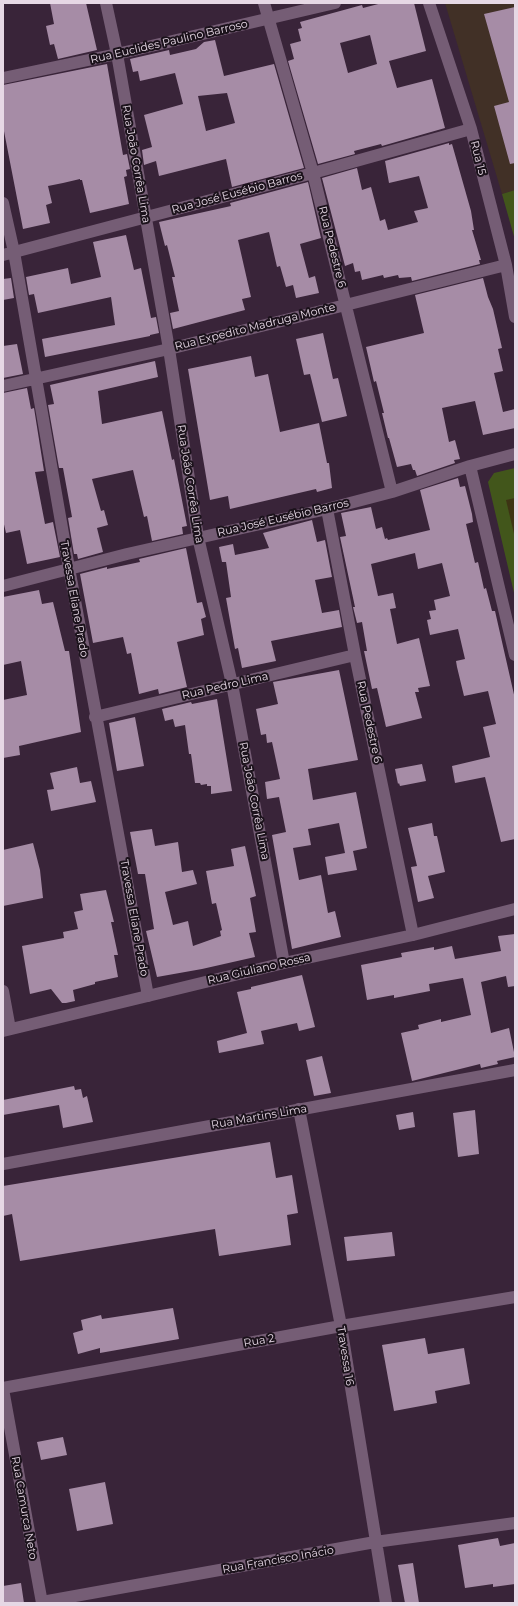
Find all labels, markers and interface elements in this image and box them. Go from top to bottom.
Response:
street label: Rua Euclides Paulino Barroso [89,17,249,67]
street label: Rua João Corrêa Lima [119,104,153,224]
street label: Rua 15 [467,139,489,177]
street label: Rua José Eusébio Barros [170,169,304,217]
street label: Rua Pedestre 6 [315,205,349,289]
street label: Rua Expedito Madruga Monte [173,301,337,353]
street label: Rua João Corrêa Lima [174,424,206,544]
street label: Rua José Eusébio Barros [216,496,350,540]
street label: Travessa Eliane Prado [57,540,91,658]
street label: Rua Pedro Lima [181,670,269,702]
street label: Rua Pedestre 6 [354,680,384,764]
street label: Rua João Corrêa Lima [236,741,272,861]
street label: Travessa Eliane Prado [117,859,151,977]
street label: Rua Giuliano Rossa [206,951,312,987]
street label: Rua Martins Lima [210,1102,308,1132]
street label: Travessa 16 [334,1325,356,1387]
street label: Rua 2 [243,1332,275,1350]
street label: Rua Camurca Neto [8,1455,40,1561]
street label: Rua Francisco Inácio [221,1544,335,1576]

